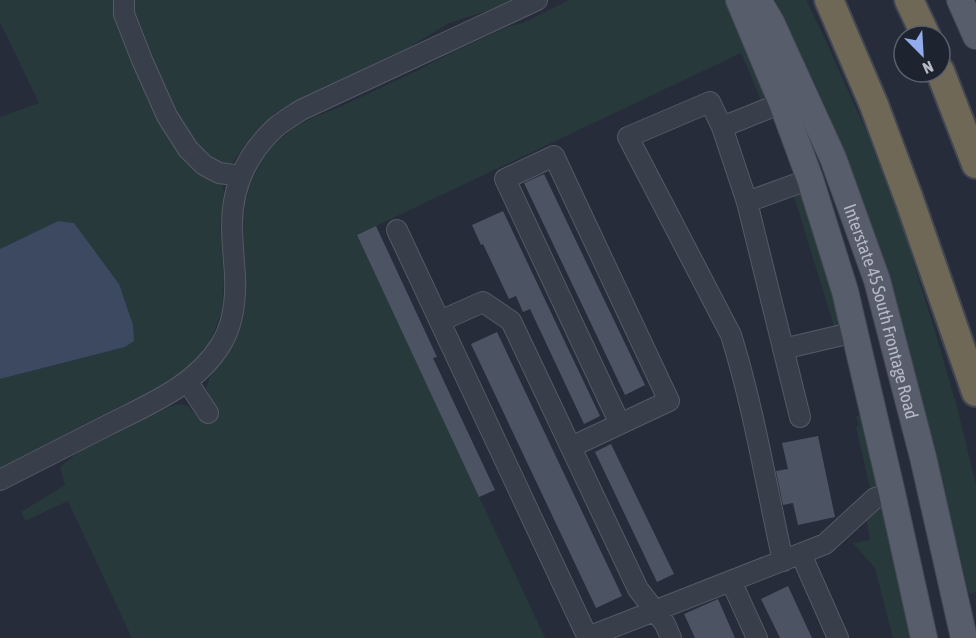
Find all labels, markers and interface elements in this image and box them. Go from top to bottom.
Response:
north arrow [892,24,952,84]
text: N [920,58,936,78]
street label: Interstate 45 South Frontage Road [840,201,923,421]

